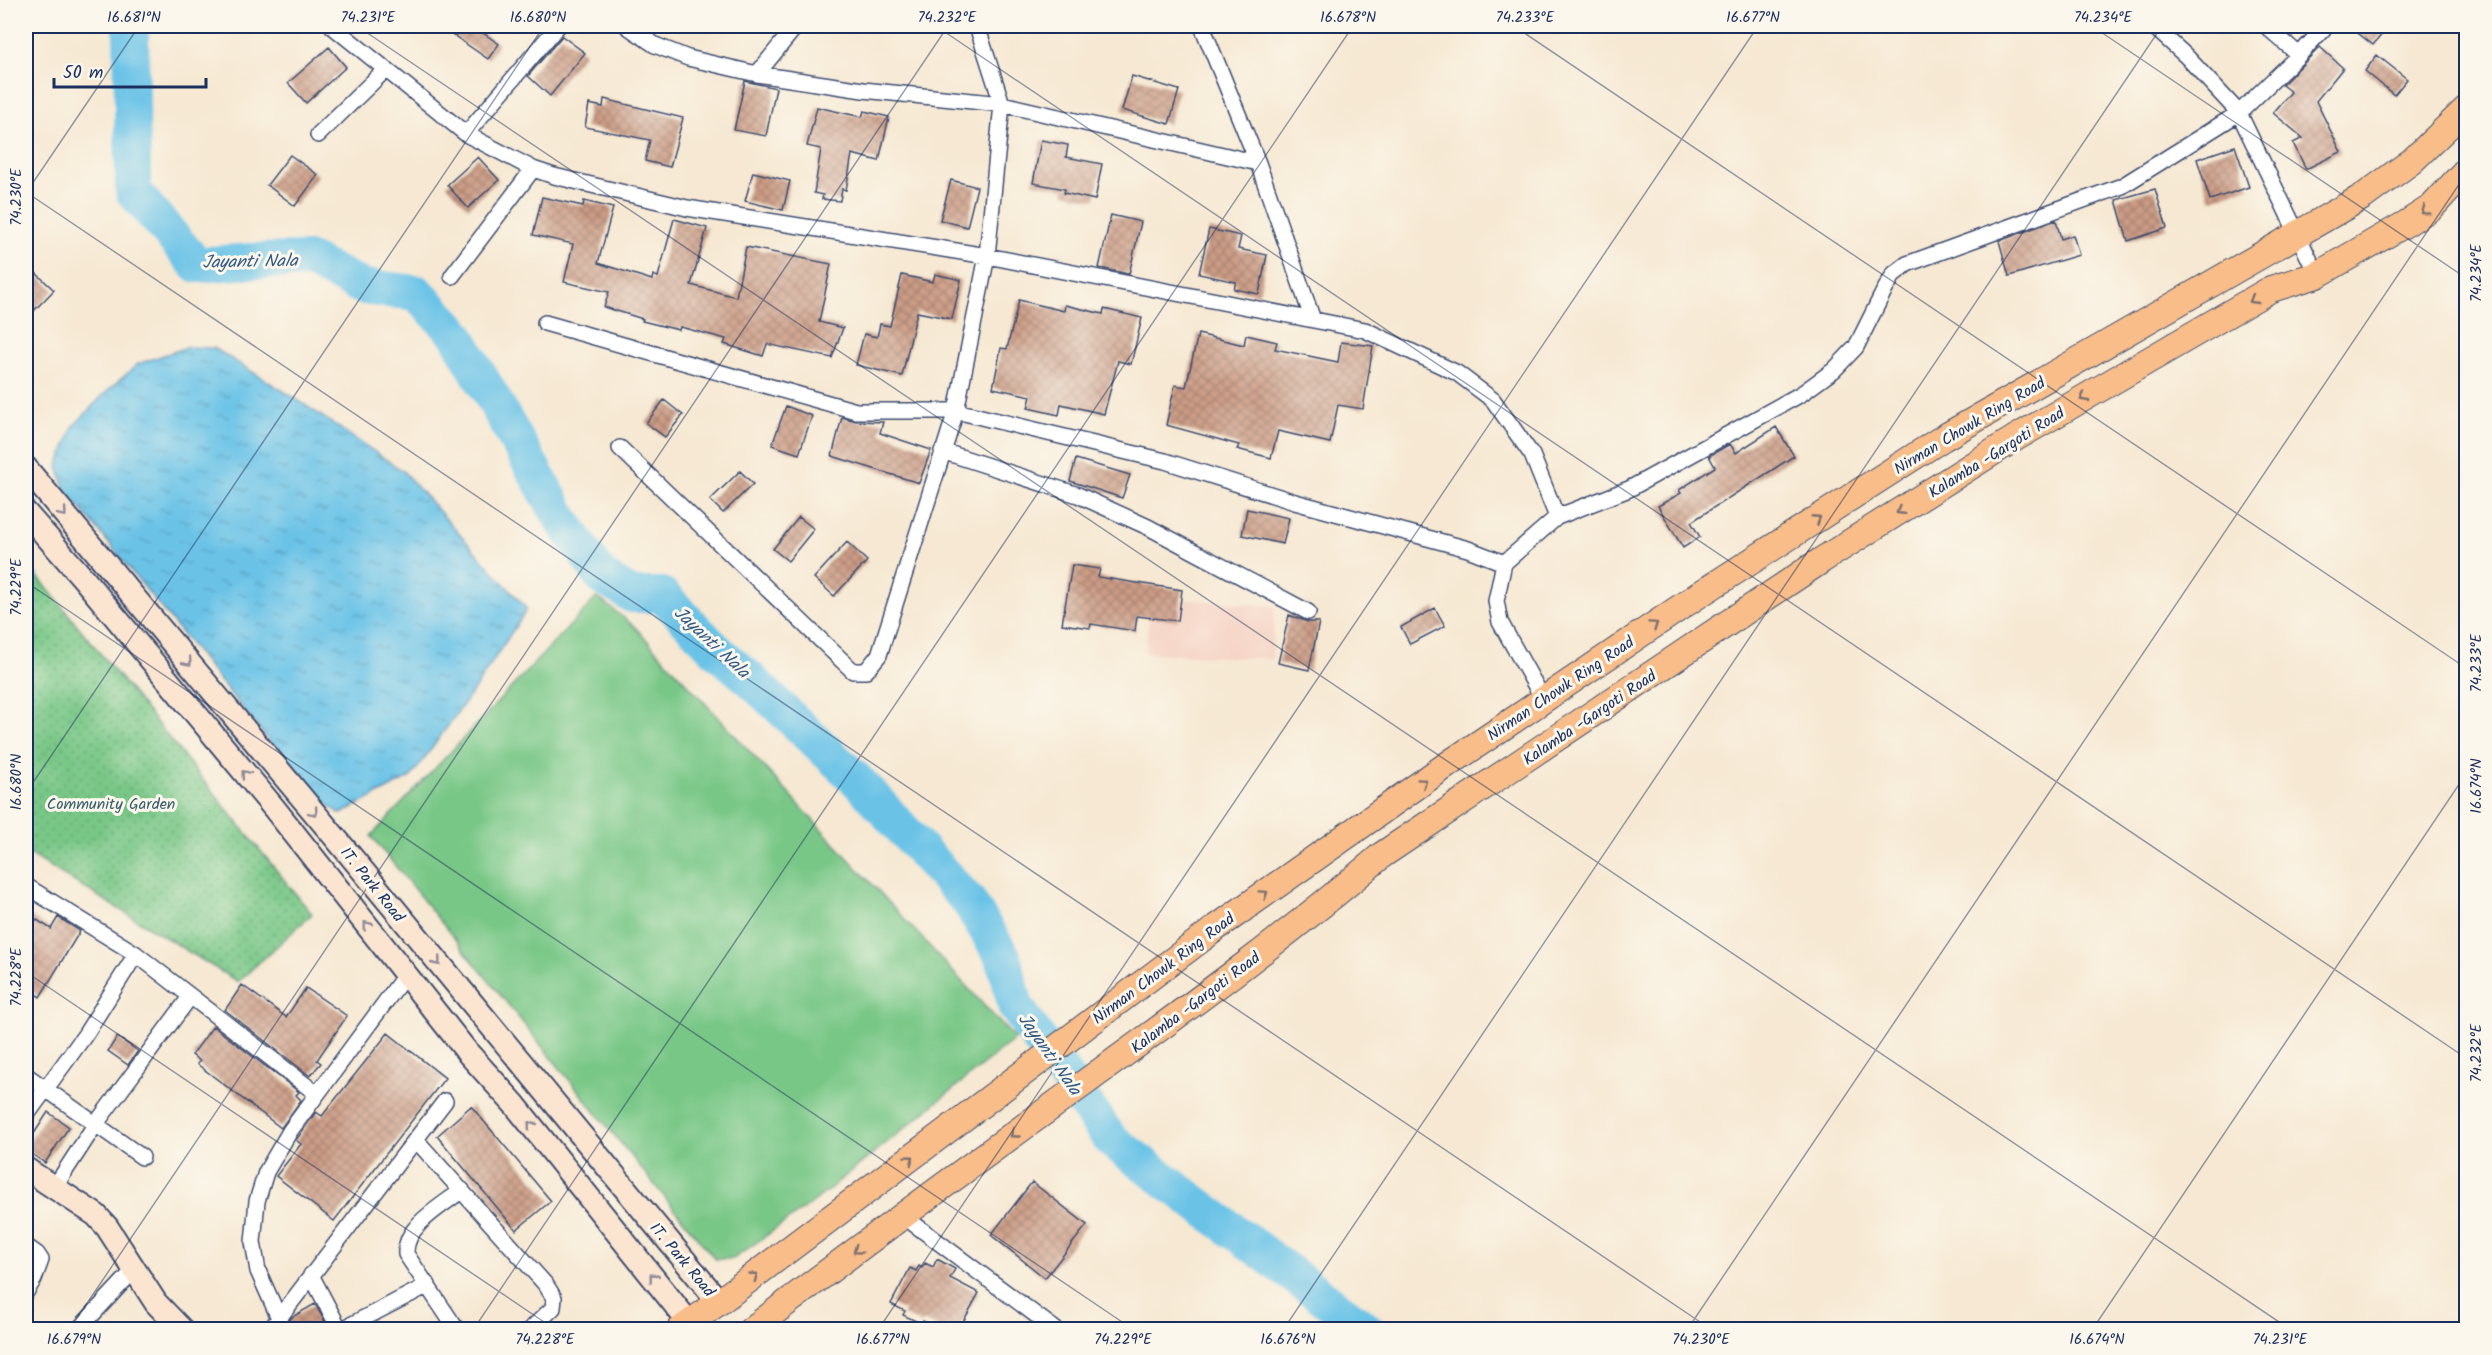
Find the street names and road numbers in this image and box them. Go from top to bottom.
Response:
street label: Nirman Chowk Ring Road [1889,371,2051,482]
street label: Kalamba -Gargoti Road [1924,401,2071,505]
street label: Nirman Chowk Ring Road [1482,630,1640,748]
street label: Kalamba -Gargoti Road [1518,664,1663,772]
street label: IT. Park Road [333,842,411,929]
street label: Nirman Chowk Ring Road [1087,907,1241,1031]
street label: Kalamba -Gargoti Road [1126,945,1267,1060]
street label: IT. Park Road [643,1217,721,1304]

